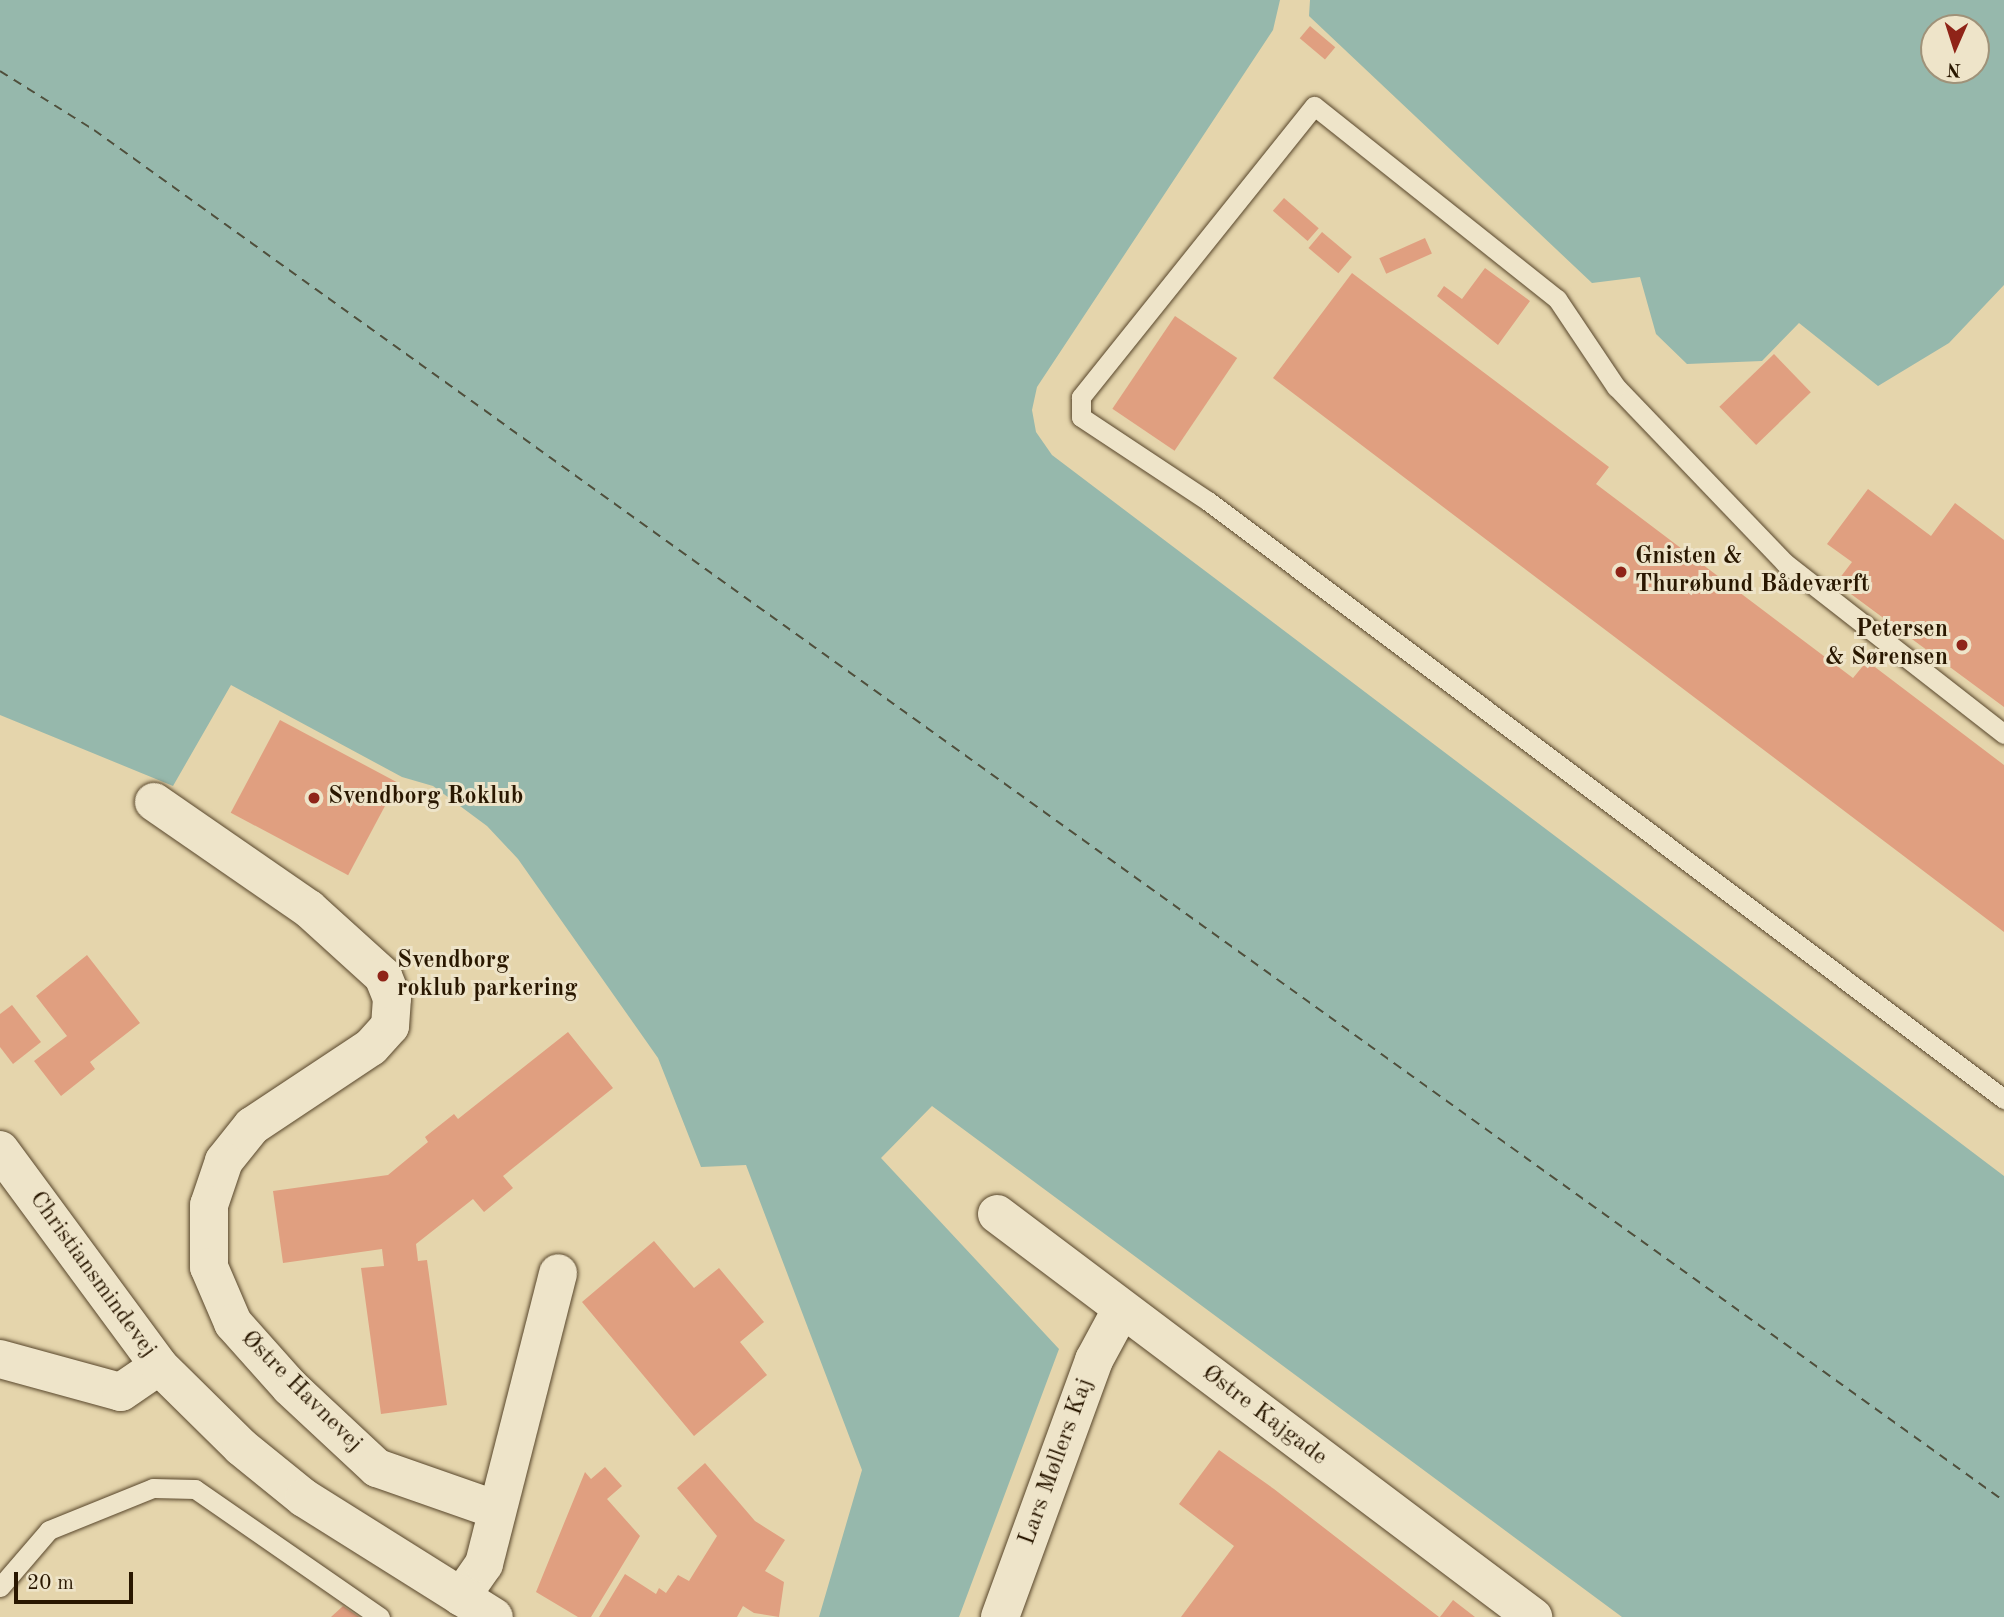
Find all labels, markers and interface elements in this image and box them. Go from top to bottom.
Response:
north arrow [1920,14,1990,84]
text: N [1946,59,1962,78]
place label: Gnisten & Thurøbund Bådeværft [1635,544,1870,600]
marker: Gnisten & Thurøbund Bådeværft [1613,564,1629,580]
place label: Petersen & Sørensen [1825,617,1948,673]
marker: Petersen & Sørensen [1954,637,1970,653]
place label: Svendborg Roklub [328,784,523,812]
marker: Svendborg Roklub [306,790,322,806]
place label: Svendborg roklub parkering [397,948,578,1004]
marker: Svendborg roklub parkering [375,968,391,984]
street label: Christiansmindevej [22,1186,162,1364]
street label: Østre Havnevej [234,1325,368,1459]
street label: Østre Kajgade [1196,1360,1332,1472]
street label: Lars Møllers Kaj [1013,1375,1101,1549]
scale bar [18,1558,136,1602]
text: 20 m [27,1573,74,1594]

